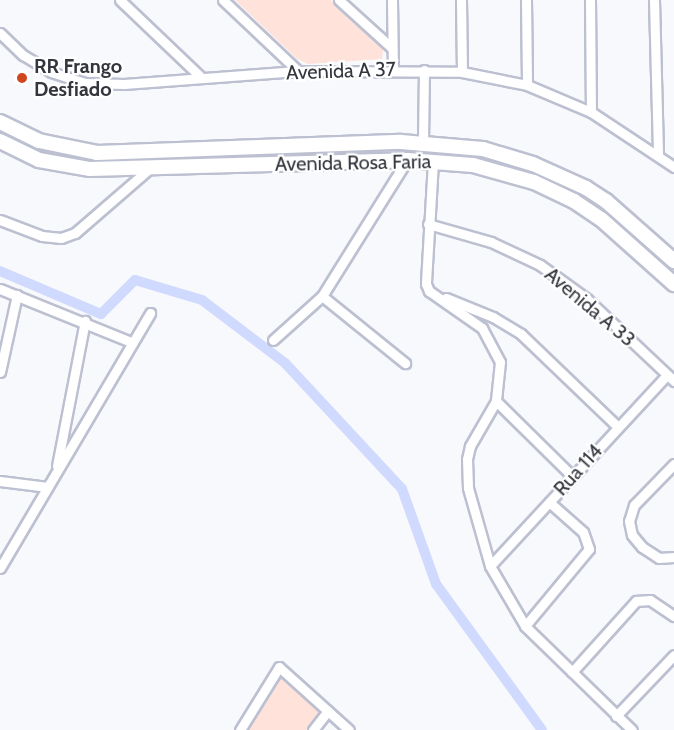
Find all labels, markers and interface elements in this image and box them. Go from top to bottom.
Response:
place label: RR Frango Desfiado [34,54,122,101]
street label: Avenida A 37 [286,57,396,85]
marker: RR Frango Desfiado [15,71,29,85]
street label: Avenida Rosa Faria [275,150,431,176]
street label: Avenida A 33 [540,262,640,352]
street label: Rua 114 [549,439,607,501]

